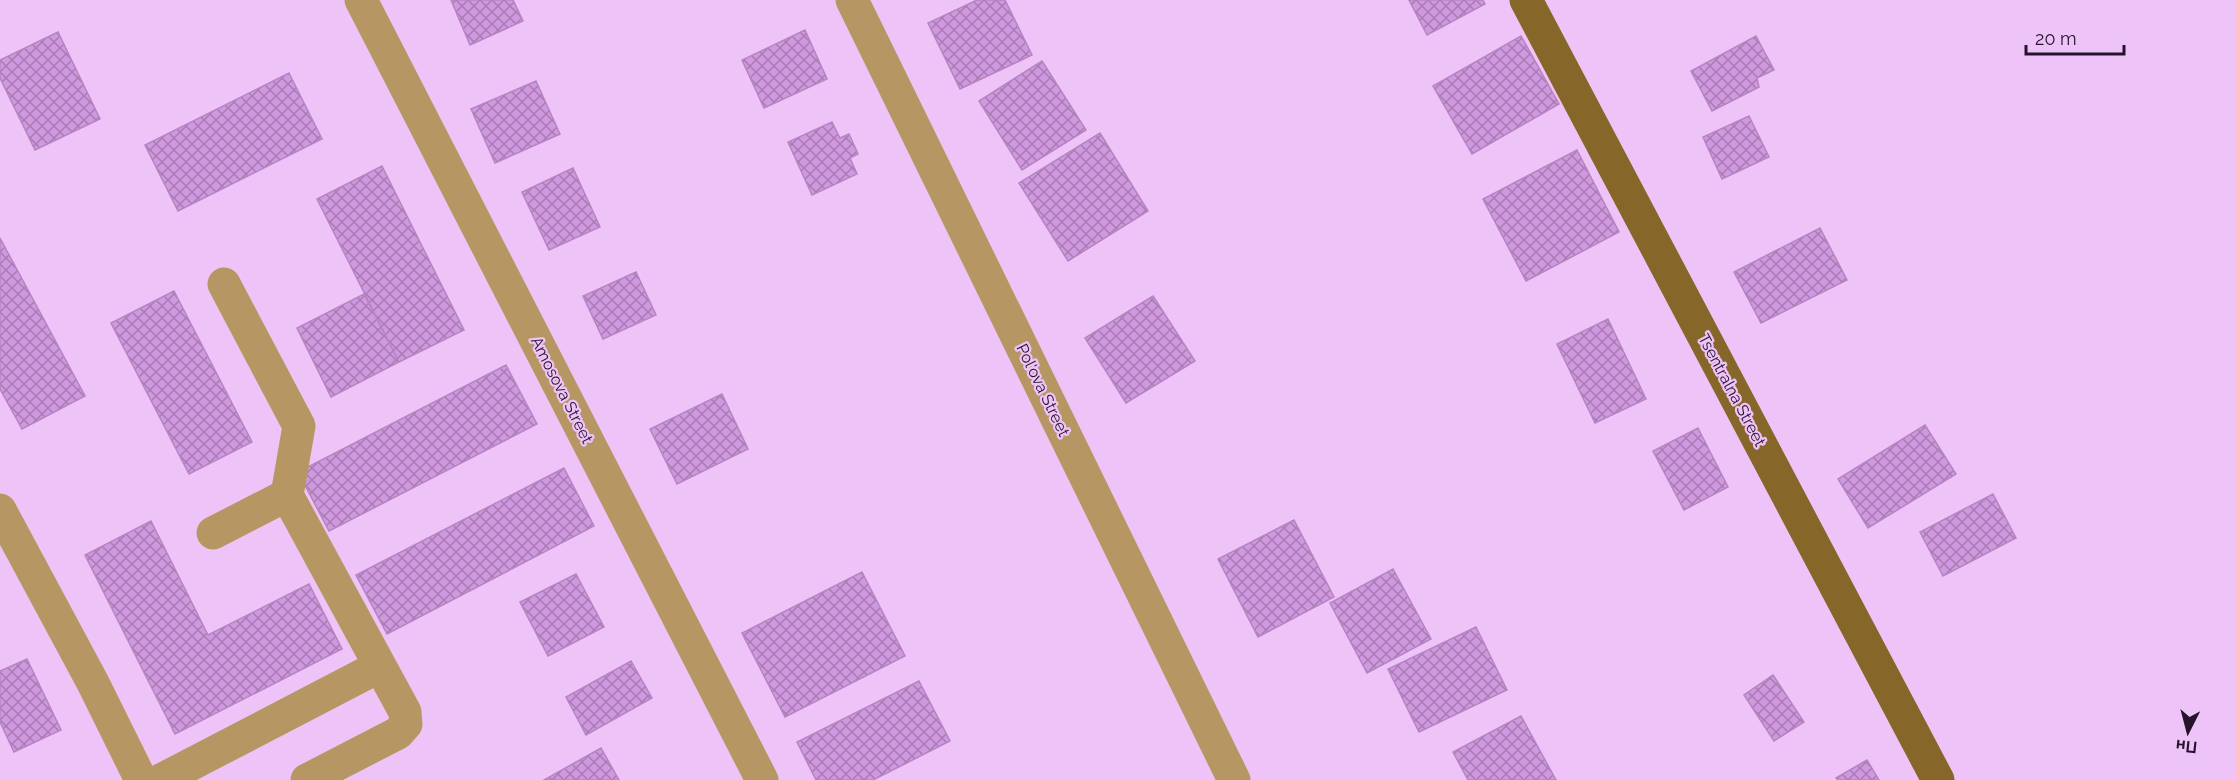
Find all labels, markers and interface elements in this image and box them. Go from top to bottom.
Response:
scale bar [2026,18,2124,56]
text: 20 m [2035,28,2077,49]
street label: Tsentralna Street [1694,330,1770,450]
street label: Amosova Street [527,333,597,447]
street label: Pol'ova Street [1012,341,1074,440]
north arrow [2158,702,2218,762]
text: Пн [2175,736,2198,757]

